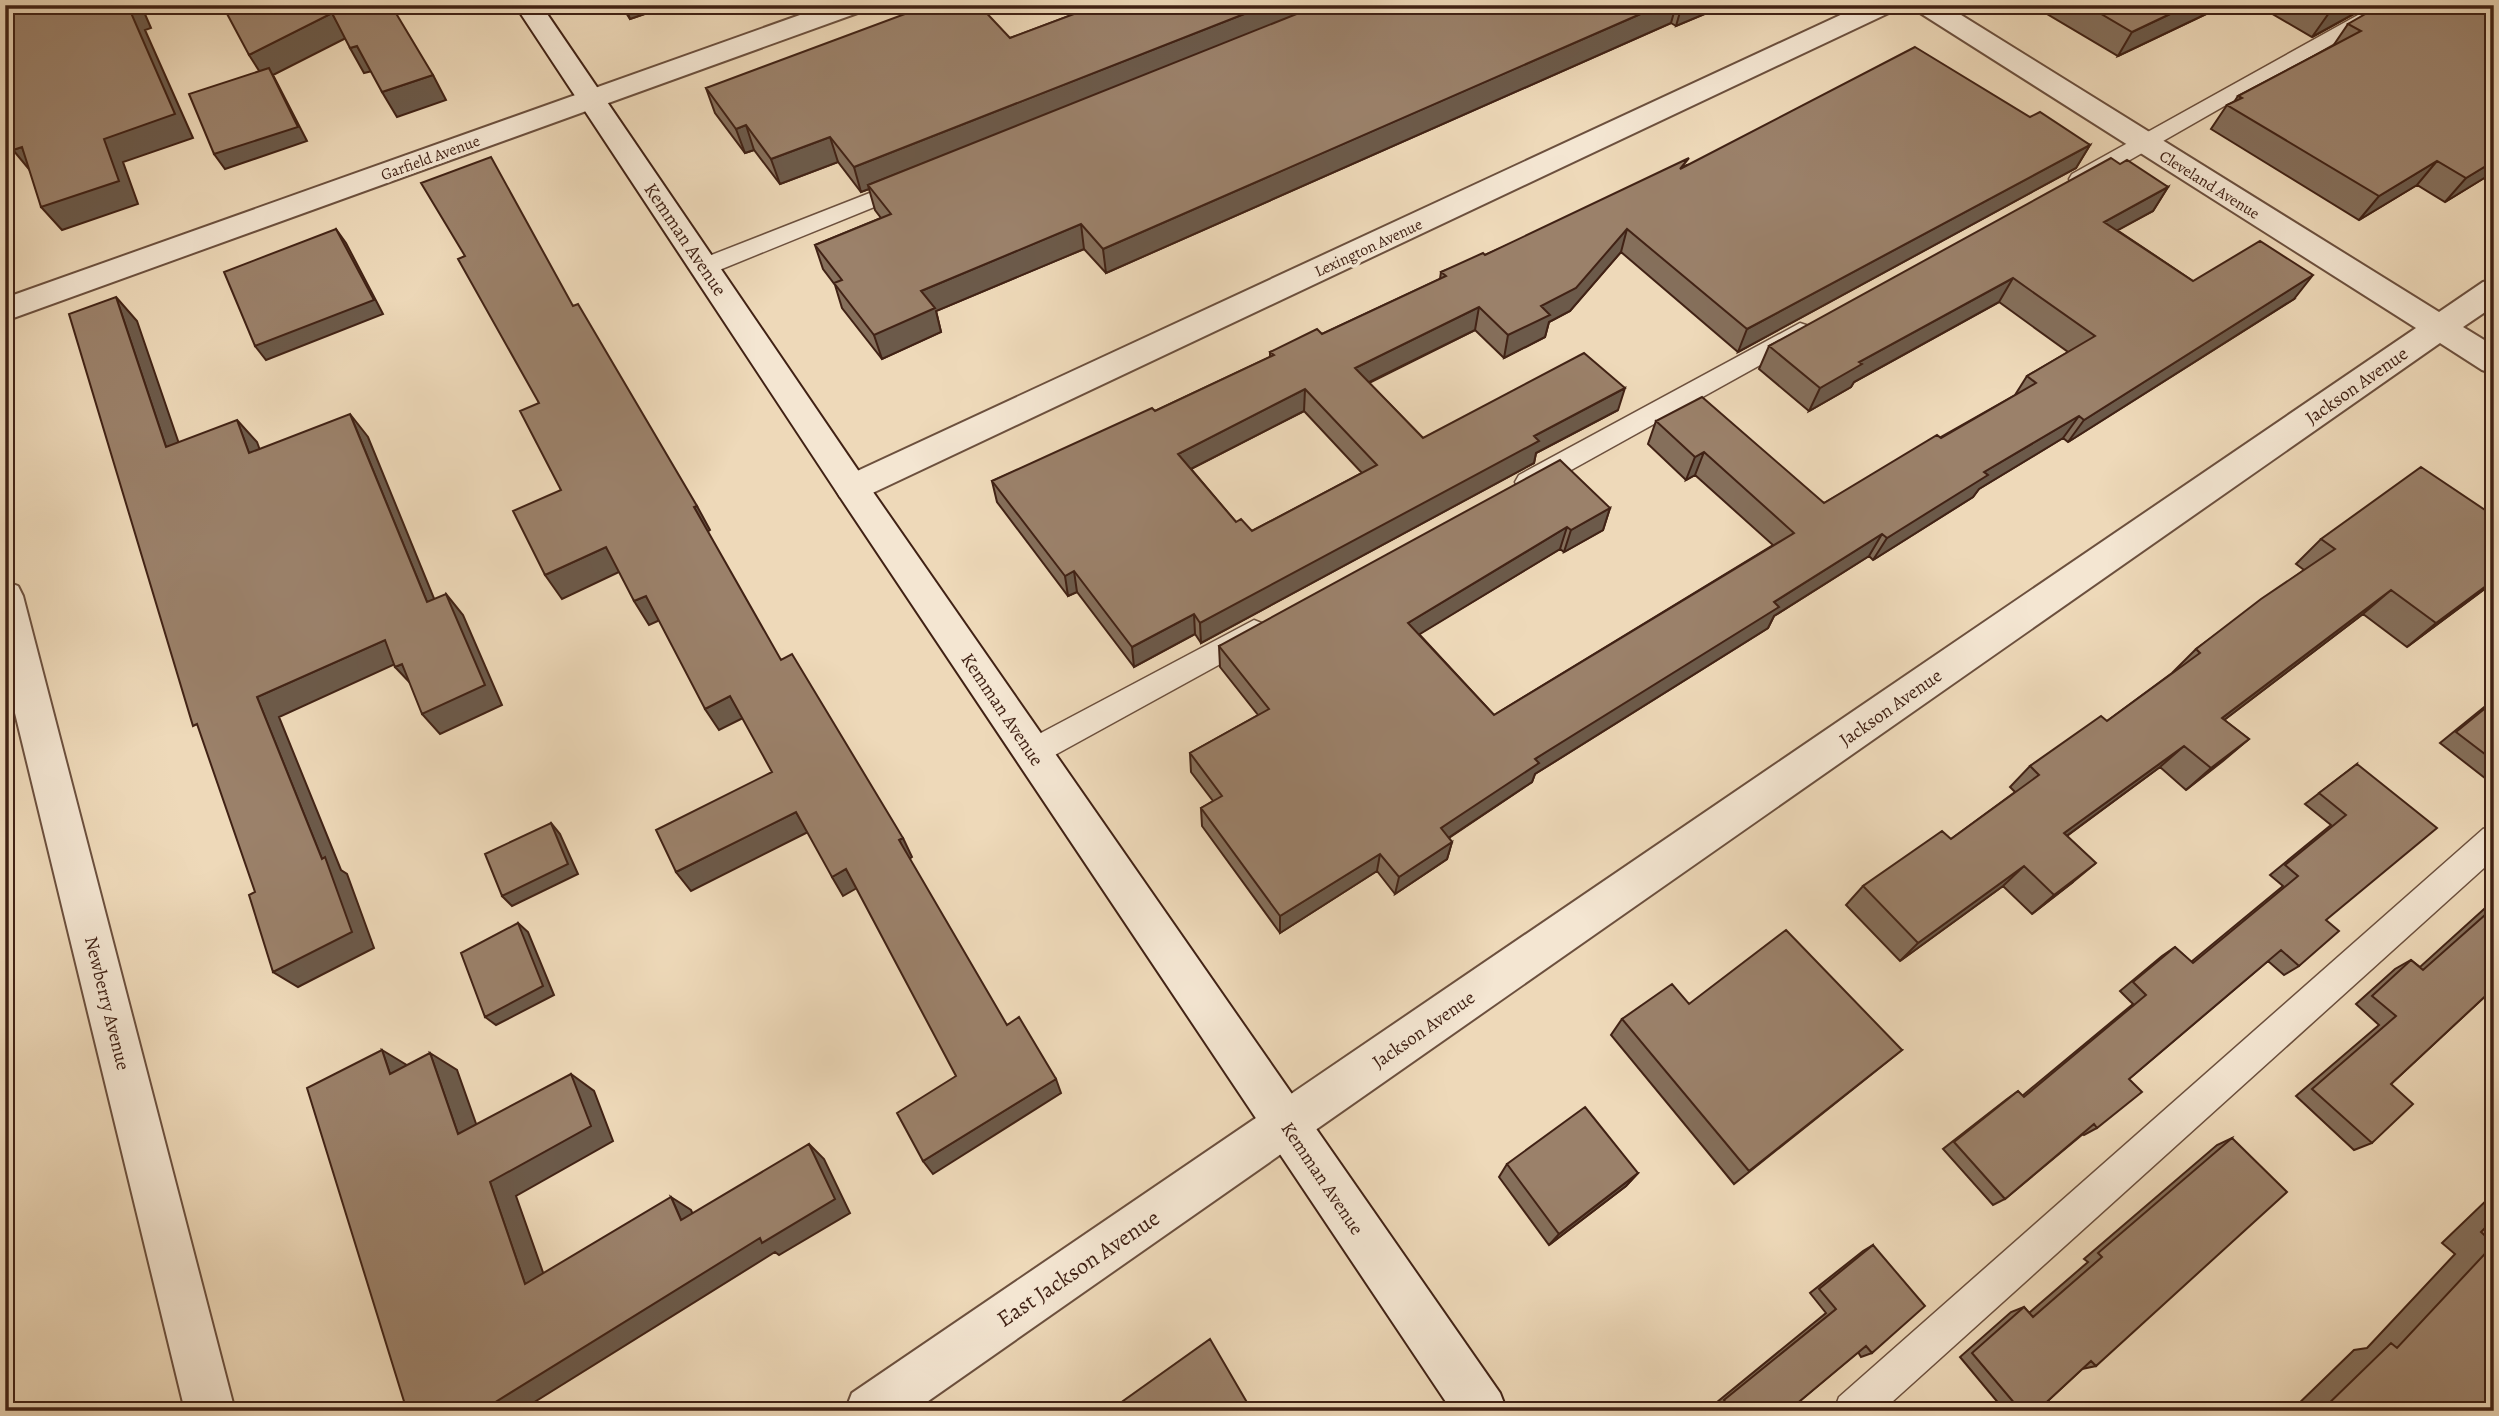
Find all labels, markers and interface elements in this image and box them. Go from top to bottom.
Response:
street label: Garfield Avenue [378,130,483,186]
street label: Cleveland Avenue [2155,145,2264,225]
street label: Kemman Avenue [638,178,733,301]
street label: Lexington Avenue [1311,213,1426,283]
street label: Jackson Avenue [2300,341,2413,431]
street label: Kemman Avenue [955,648,1050,771]
street label: Jackson Avenue [1834,663,1947,753]
street label: Newberry Avenue [78,934,136,1073]
street label: Jackson Avenue [1367,985,1480,1075]
street label: Kemman Avenue [1275,1117,1370,1240]
street label: East Jackson Avenue [991,1202,1166,1334]

